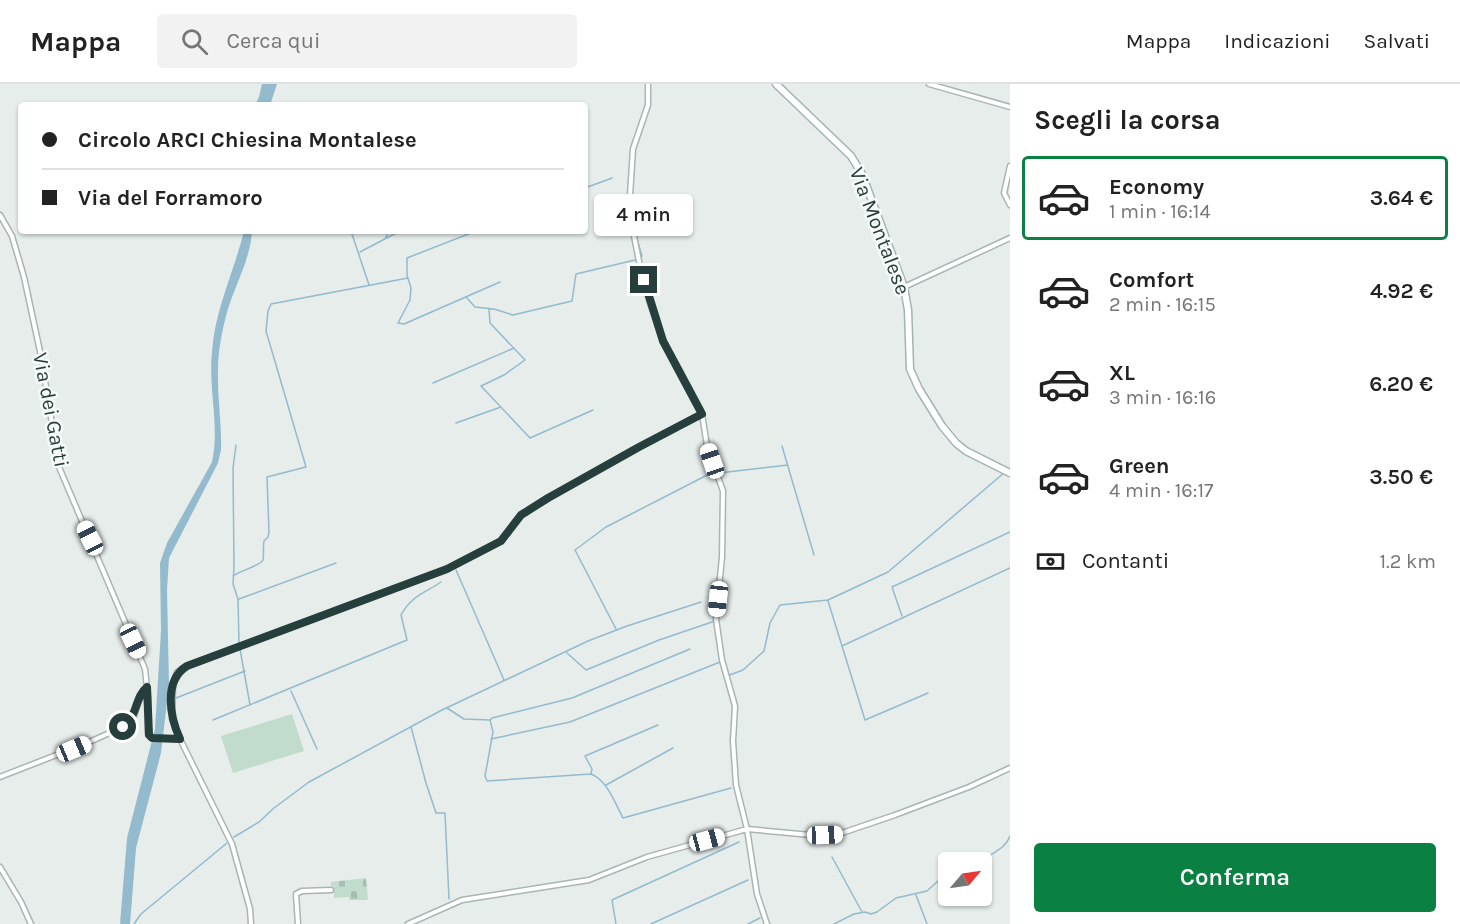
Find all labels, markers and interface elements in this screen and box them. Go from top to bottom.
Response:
search box [157,14,577,68]
text: Mappa [30,25,121,58]
icon: search [178,25,211,58]
text: Cerca qui [226,28,321,54]
text: Mappa [1126,29,1191,53]
text: Indicazioni [1224,29,1331,53]
text: Salvati [1364,29,1430,53]
text: Scegli la corsa [1034,104,1221,136]
text: Circolo ARCI Chiesina Montalese [78,127,417,153]
street label: Via Montalese [845,164,915,298]
icon: car [1037,171,1091,225]
text: Economy [1109,174,1204,200]
text: Via del Forramoro [78,185,263,211]
text: 3.64 € [1370,185,1433,211]
callout: 4 min [594,193,694,235]
text: 1 min · 16:14 [1109,200,1211,223]
text: 4 min [616,203,671,226]
icon: car [1037,264,1091,318]
route end [630,266,657,293]
text: Comfort [1109,267,1194,293]
text: 4.92 € [1370,278,1433,304]
text: 2 min · 16:15 [1109,293,1216,316]
street label: Via dei Gatti [28,351,74,469]
icon: car [1037,357,1091,411]
text: XL [1109,360,1135,386]
text: 6.20 € [1369,371,1433,397]
text: 3 min · 16:16 [1109,386,1216,409]
car [698,441,726,481]
icon: car [1037,450,1091,504]
text: Green [1109,453,1170,479]
text: 3.50 € [1369,464,1433,490]
text: 4 min · 16:17 [1109,479,1213,502]
car [74,518,106,558]
icon: cash [1034,545,1067,578]
text: Contanti [1082,548,1169,574]
text: 1.2 km [1380,550,1436,573]
car [707,580,729,618]
car [117,621,149,661]
route start [109,713,136,740]
car [54,734,94,764]
car [807,825,843,845]
car [687,827,727,853]
button: Conferma [1034,843,1436,912]
north arrow [938,852,992,906]
map controls [938,852,992,906]

